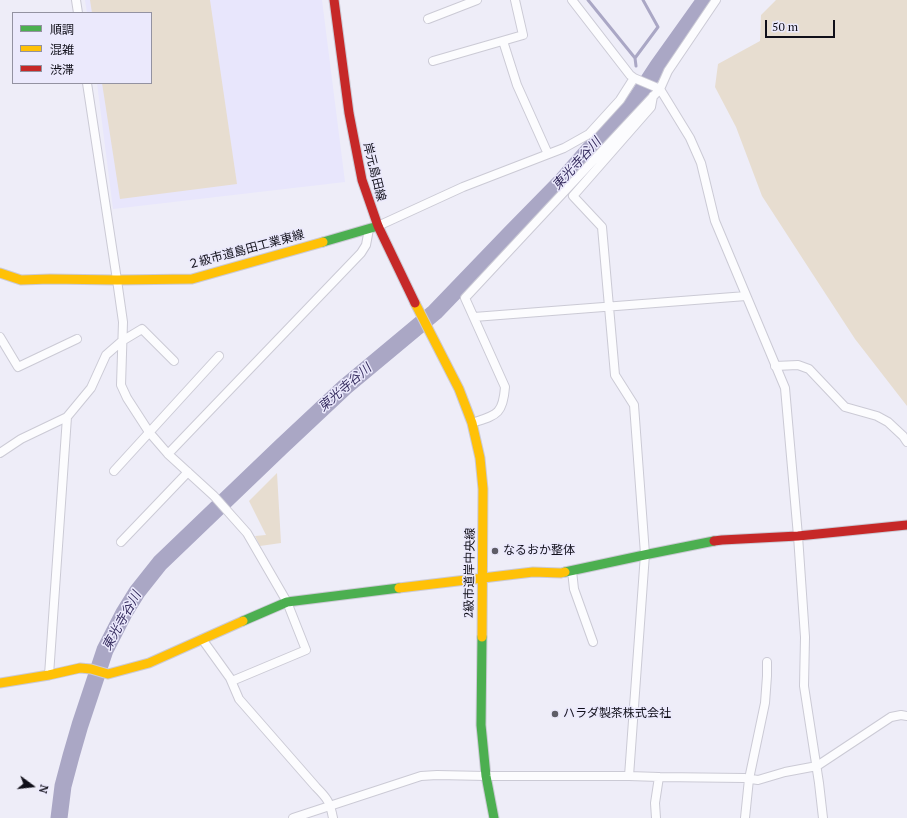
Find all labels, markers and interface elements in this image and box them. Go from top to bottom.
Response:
legend [12,12,152,84]
scale bar [767,12,837,38]
text: 50 m [772,19,798,34]
text: 順調 [50,22,74,37]
text: 混雑 [50,42,74,57]
text: 渋滞 [50,62,74,77]
water label: 東光寺谷川 [549,135,605,193]
street label: 岸元島田線 [360,141,388,203]
street label: ２級市道島田工業東線 [186,228,306,272]
water label: 東光寺谷川 [315,361,375,415]
street label: 2級市道岸中央線 [462,528,478,618]
place label: なるおか整体 [503,544,575,558]
marker: なるおか整体 [490,546,500,556]
water label: 東光寺谷川 [99,589,145,653]
place label: ハラダ製茶株式会社 [563,707,671,721]
marker: ハラダ製茶株式会社 [550,709,560,719]
north arrow [12,766,52,806]
text: N [36,783,51,795]

